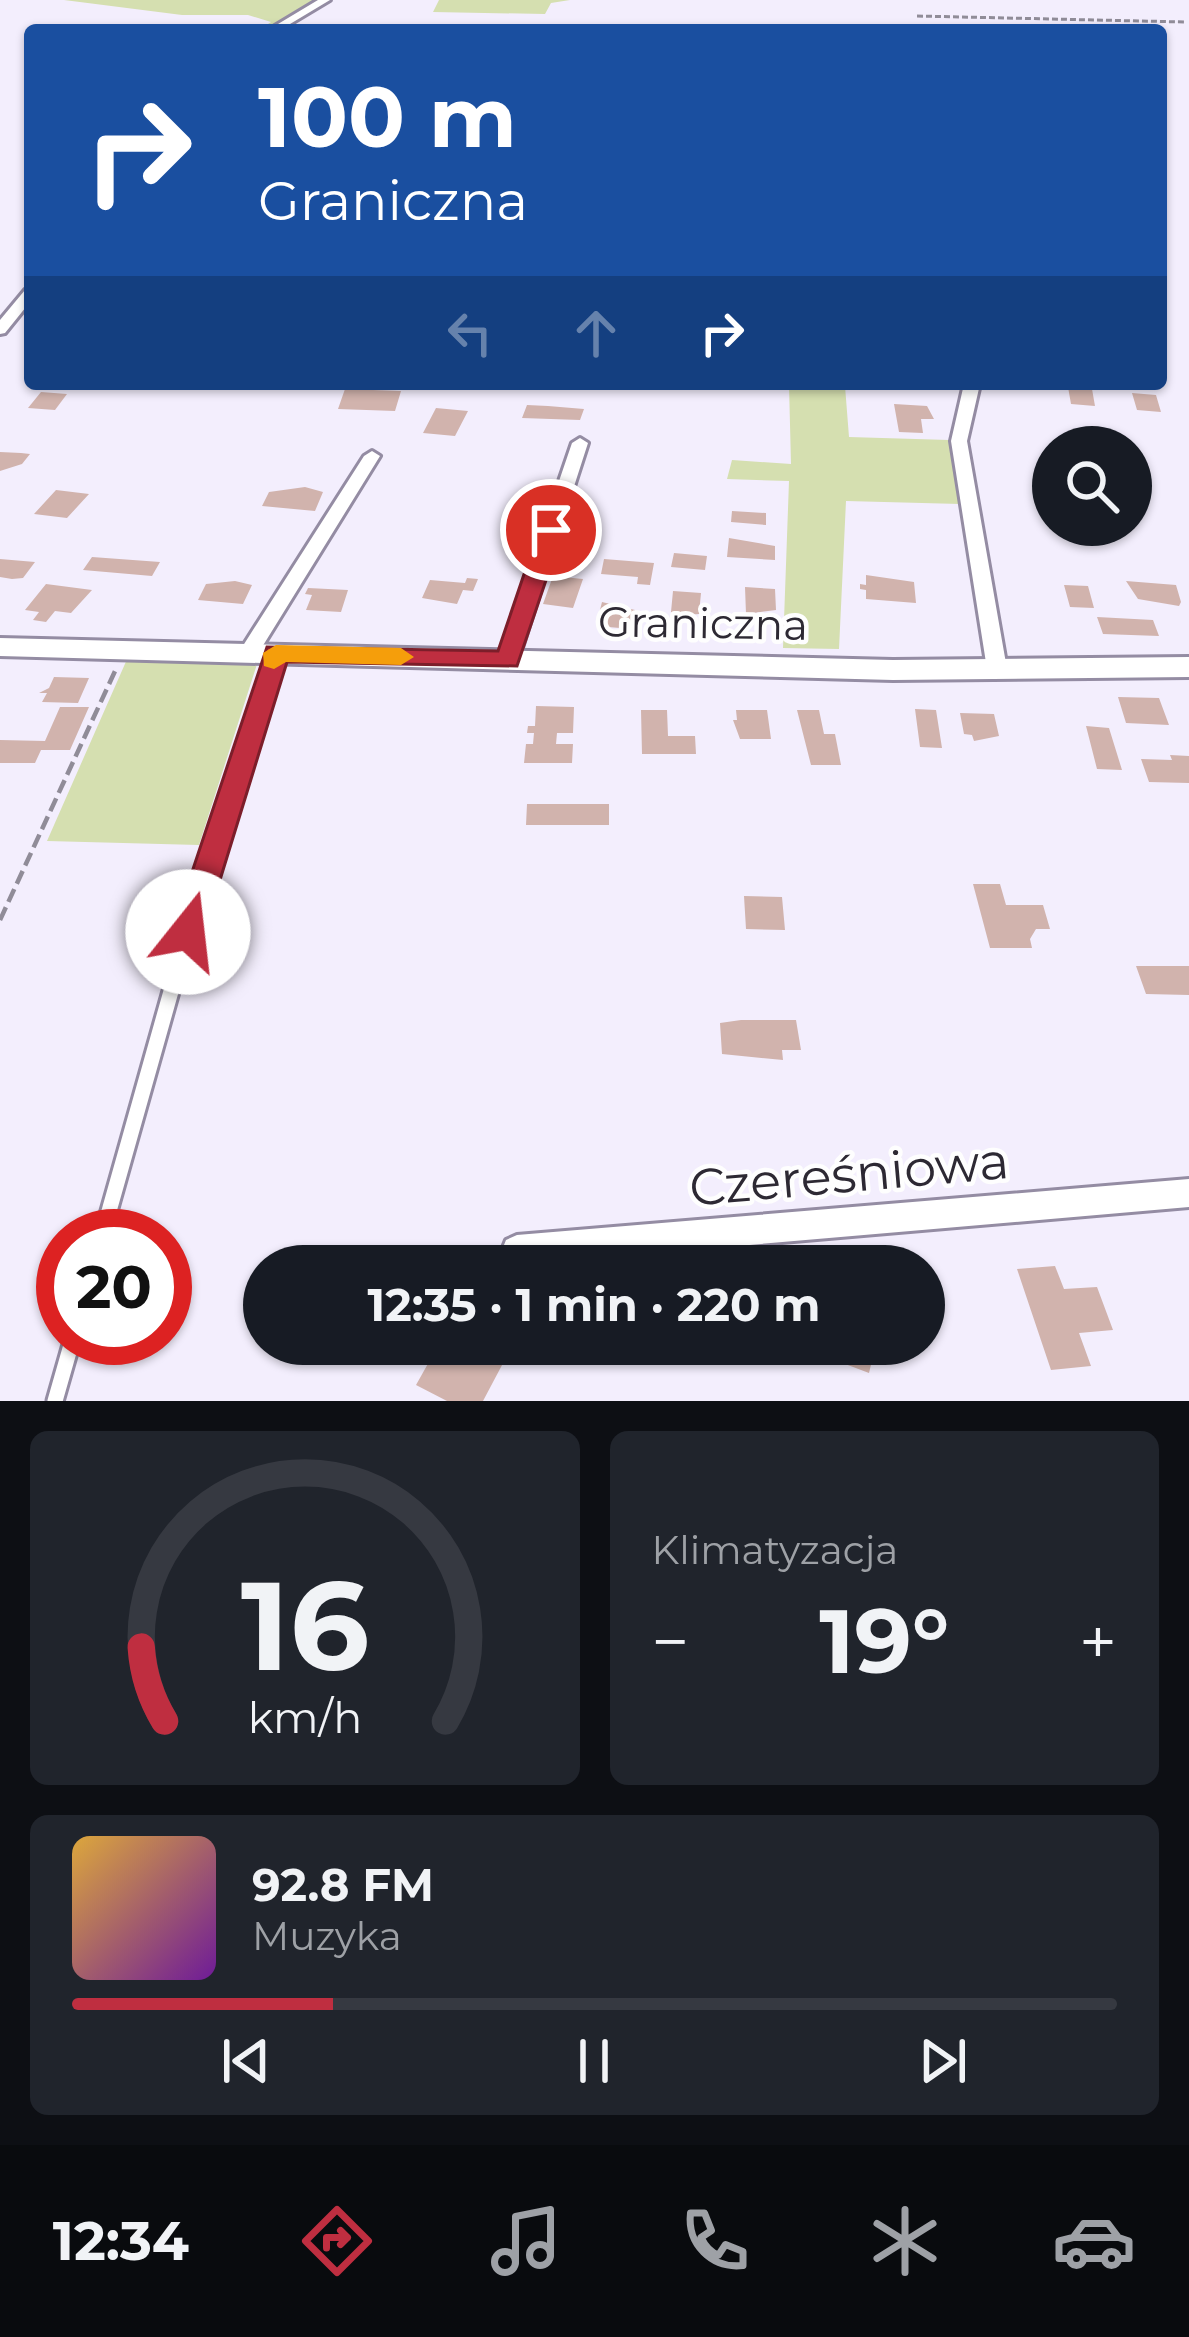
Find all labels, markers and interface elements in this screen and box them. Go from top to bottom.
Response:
text: 100 m [258,66,517,168]
icon: right [60,72,216,228]
text: Graniczna [258,168,528,234]
icon: left [437,300,503,366]
icon: ahead [563,300,629,366]
icon: right [689,300,755,366]
map controls [1032,426,1152,546]
button: search [1032,426,1152,546]
pin [500,479,602,581]
icon: arrive [518,497,584,563]
street label: Graniczna [598,595,808,651]
position arrow [125,869,251,995]
street label: Czereśniowa [687,1129,1011,1219]
speed limit sign: 20 [36,1209,192,1365]
text: 12:35 · 1 min · 220 m [368,1277,820,1332]
text: Klimatyzacja [652,1526,898,1574]
text: 16 [241,1549,369,1701]
text: 19° [819,1586,949,1696]
text: − [652,1601,689,1682]
text: + [1079,1601,1117,1682]
text: km/h [248,1691,362,1744]
text: 92.8 FM [252,1857,434,1912]
text: Muzyka [252,1912,402,1960]
icon: previous [213,2028,279,2094]
icon: pause [561,2028,627,2094]
icon: next [910,2028,976,2094]
icon: directions [295,2199,379,2283]
icon: music [484,2199,568,2283]
icon: phone [673,2199,757,2283]
icon: climate [863,2199,947,2283]
icon: car [1052,2199,1136,2283]
text: 12:34 [53,2208,189,2274]

